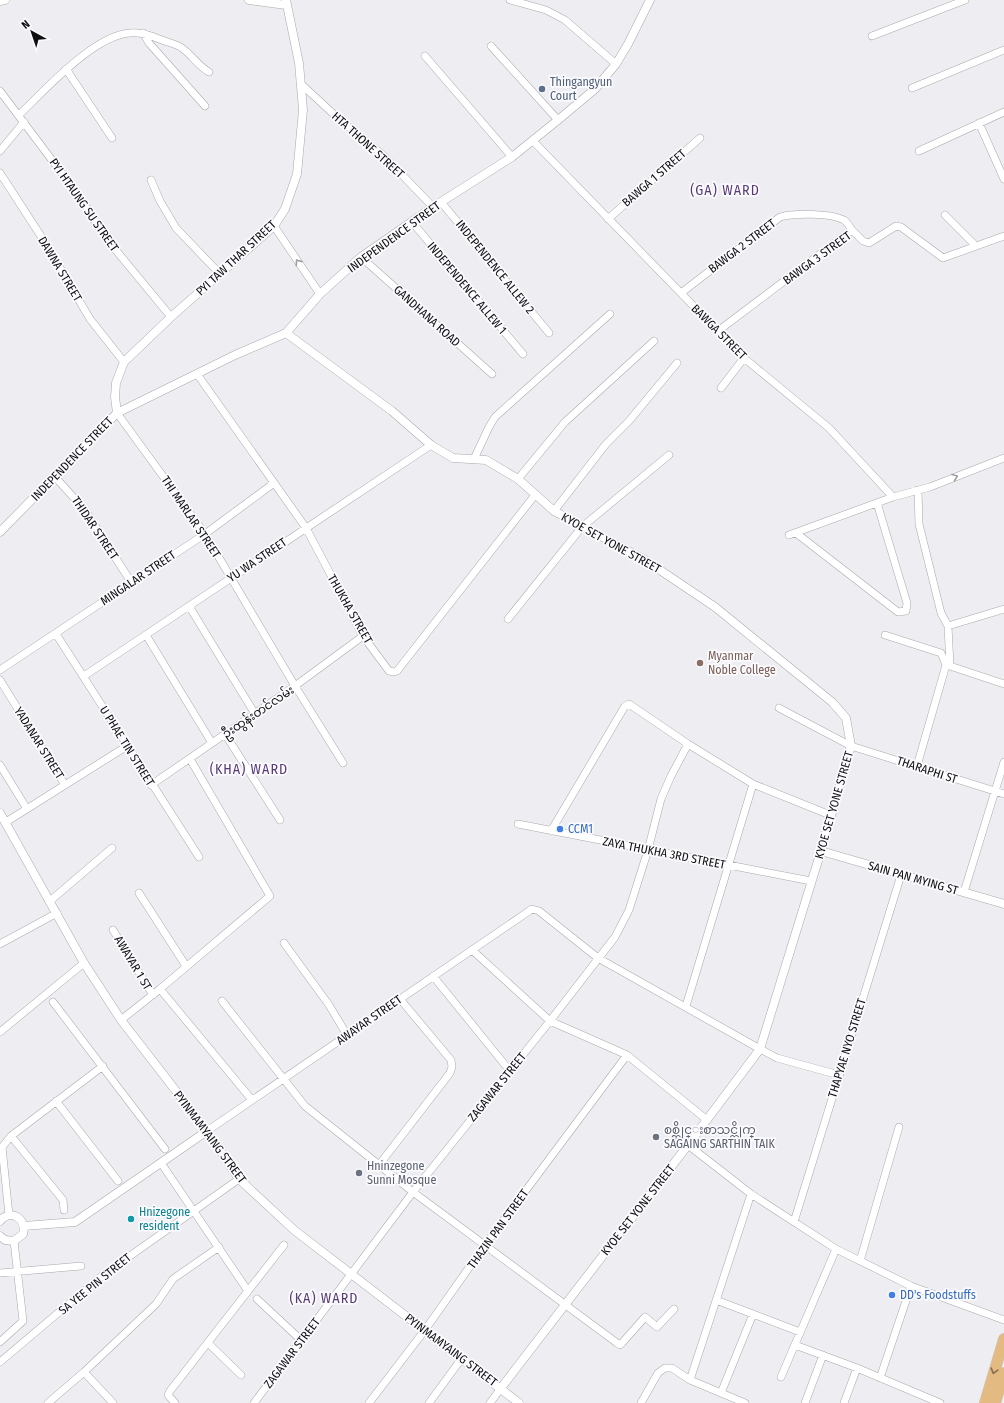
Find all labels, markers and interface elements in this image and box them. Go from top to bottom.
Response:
north arrow [12,12,52,52]
text: N [19,18,33,32]
place label: Thingangyun Court [550,75,612,103]
marker: Thingangyun Court [537,84,547,94]
street label: HTA THONE STREET [329,109,407,181]
street label: BAWGA 1 STREET [619,146,689,209]
street label: PYI HTAUNG SU STREET [47,156,122,255]
district label: (GA) WARD [690,182,760,199]
street label: INDEPENDENCE STREET [345,198,443,275]
street label: BAWGA 2 STREET [706,216,779,276]
street label: PYI TAW THAR STREET [193,217,279,299]
street label: INDEPENDENCE ALLEW 2 [453,217,537,317]
street label: BAWGA 3 STREET [780,228,854,287]
street label: DAWNA STREET [35,234,85,304]
street label: INDEPENDENCE ALLEW 1 [424,239,510,337]
one-way arrow [295,259,303,266]
street label: GANDHANA ROAD [391,283,463,350]
street label: BAWGA STREET [688,301,750,363]
street label: INDEPENDENCE STREET [28,414,116,504]
street label: THI MARLAR STREET [158,473,224,561]
one-way arrow [952,474,959,482]
street label: THIDAR STREET [69,494,121,563]
street label: KYOE SET YONE STREET [559,510,663,576]
street label: YU WA STREET [225,535,290,585]
street label: MINGALAR STREET [98,547,179,608]
street label: THUKHA STREET [325,572,376,646]
place label: Myanmar Noble College [708,649,776,677]
marker: Myanmar Noble College [695,658,705,668]
street label: ဦးထွန်းတင်လမ်း [218,681,298,744]
street label: U PHAE TIN STREET [97,703,157,789]
street label: YADANAR STREET [11,704,67,782]
street label: KYOE SET YONE STREET [812,749,856,860]
street label: THARAPHI ST [895,754,959,786]
district label: (KHA) WARD [210,761,288,778]
place label: CCM1 [568,822,593,836]
marker: CCM1 [555,824,565,834]
street label: ZAYA THUKHA 3RD STREET [601,834,727,872]
street label: SAIN PAN MYING ST [866,858,960,898]
street label: AWAYAR 1 ST [111,933,155,993]
street label: AWAYAR STREET [334,992,405,1048]
street label: THAPYAE NYO STREET [825,996,869,1099]
street label: ZAGAWAR STREET [465,1049,529,1124]
street label: PYINMAMYAING STREET [171,1088,250,1186]
place label: စစ္ကိုင္းစာသင္တိုက္ SAGAING SARTHIN TAIK [664,1121,775,1151]
marker: စစ္ကိုင္းစာသင္တိုက္ SAGAING SARTHIN TAIK [651,1132,661,1142]
place label: Hninzegone Sunni Mosque [367,1159,436,1187]
street label: KYOE SET YONE STREET [598,1161,678,1258]
marker: Hninzegone Sunni Mosque [354,1168,364,1178]
street label: THAZIN PAN STREET [465,1186,532,1271]
place label: Hnizegone resident [139,1205,190,1233]
marker: Hnizegone resident [126,1214,136,1224]
street label: SA YEE PIN STREET [56,1250,134,1318]
place label: DD's Foodstuffs [900,1288,976,1302]
district label: (KA) WARD [290,1290,358,1307]
marker: DD's Foodstuffs [887,1290,897,1300]
street label: PYINMAMYAING STREET [402,1311,500,1390]
street label: ZAGAWAR STREET [261,1315,323,1391]
one-way arrow [991,1368,999,1374]

